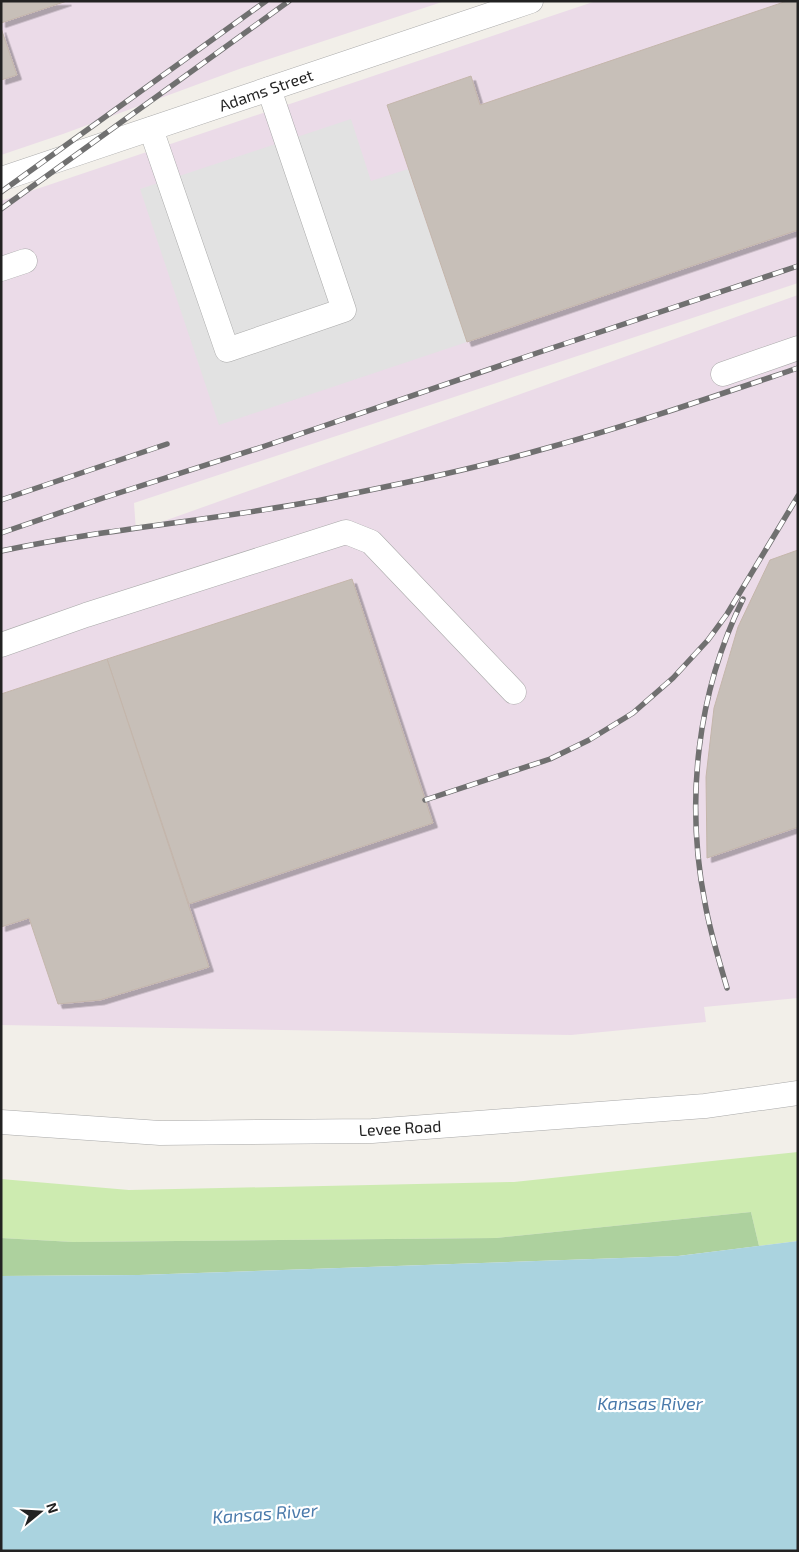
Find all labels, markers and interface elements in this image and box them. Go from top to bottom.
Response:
street label: Adams Street [216,65,315,114]
street label: Levee Road [358,1116,442,1139]
water label: Kansas River [597,1392,704,1414]
north arrow [15,1487,65,1537]
water label: Kansas River [211,1498,319,1528]
text: N [43,1500,62,1515]

